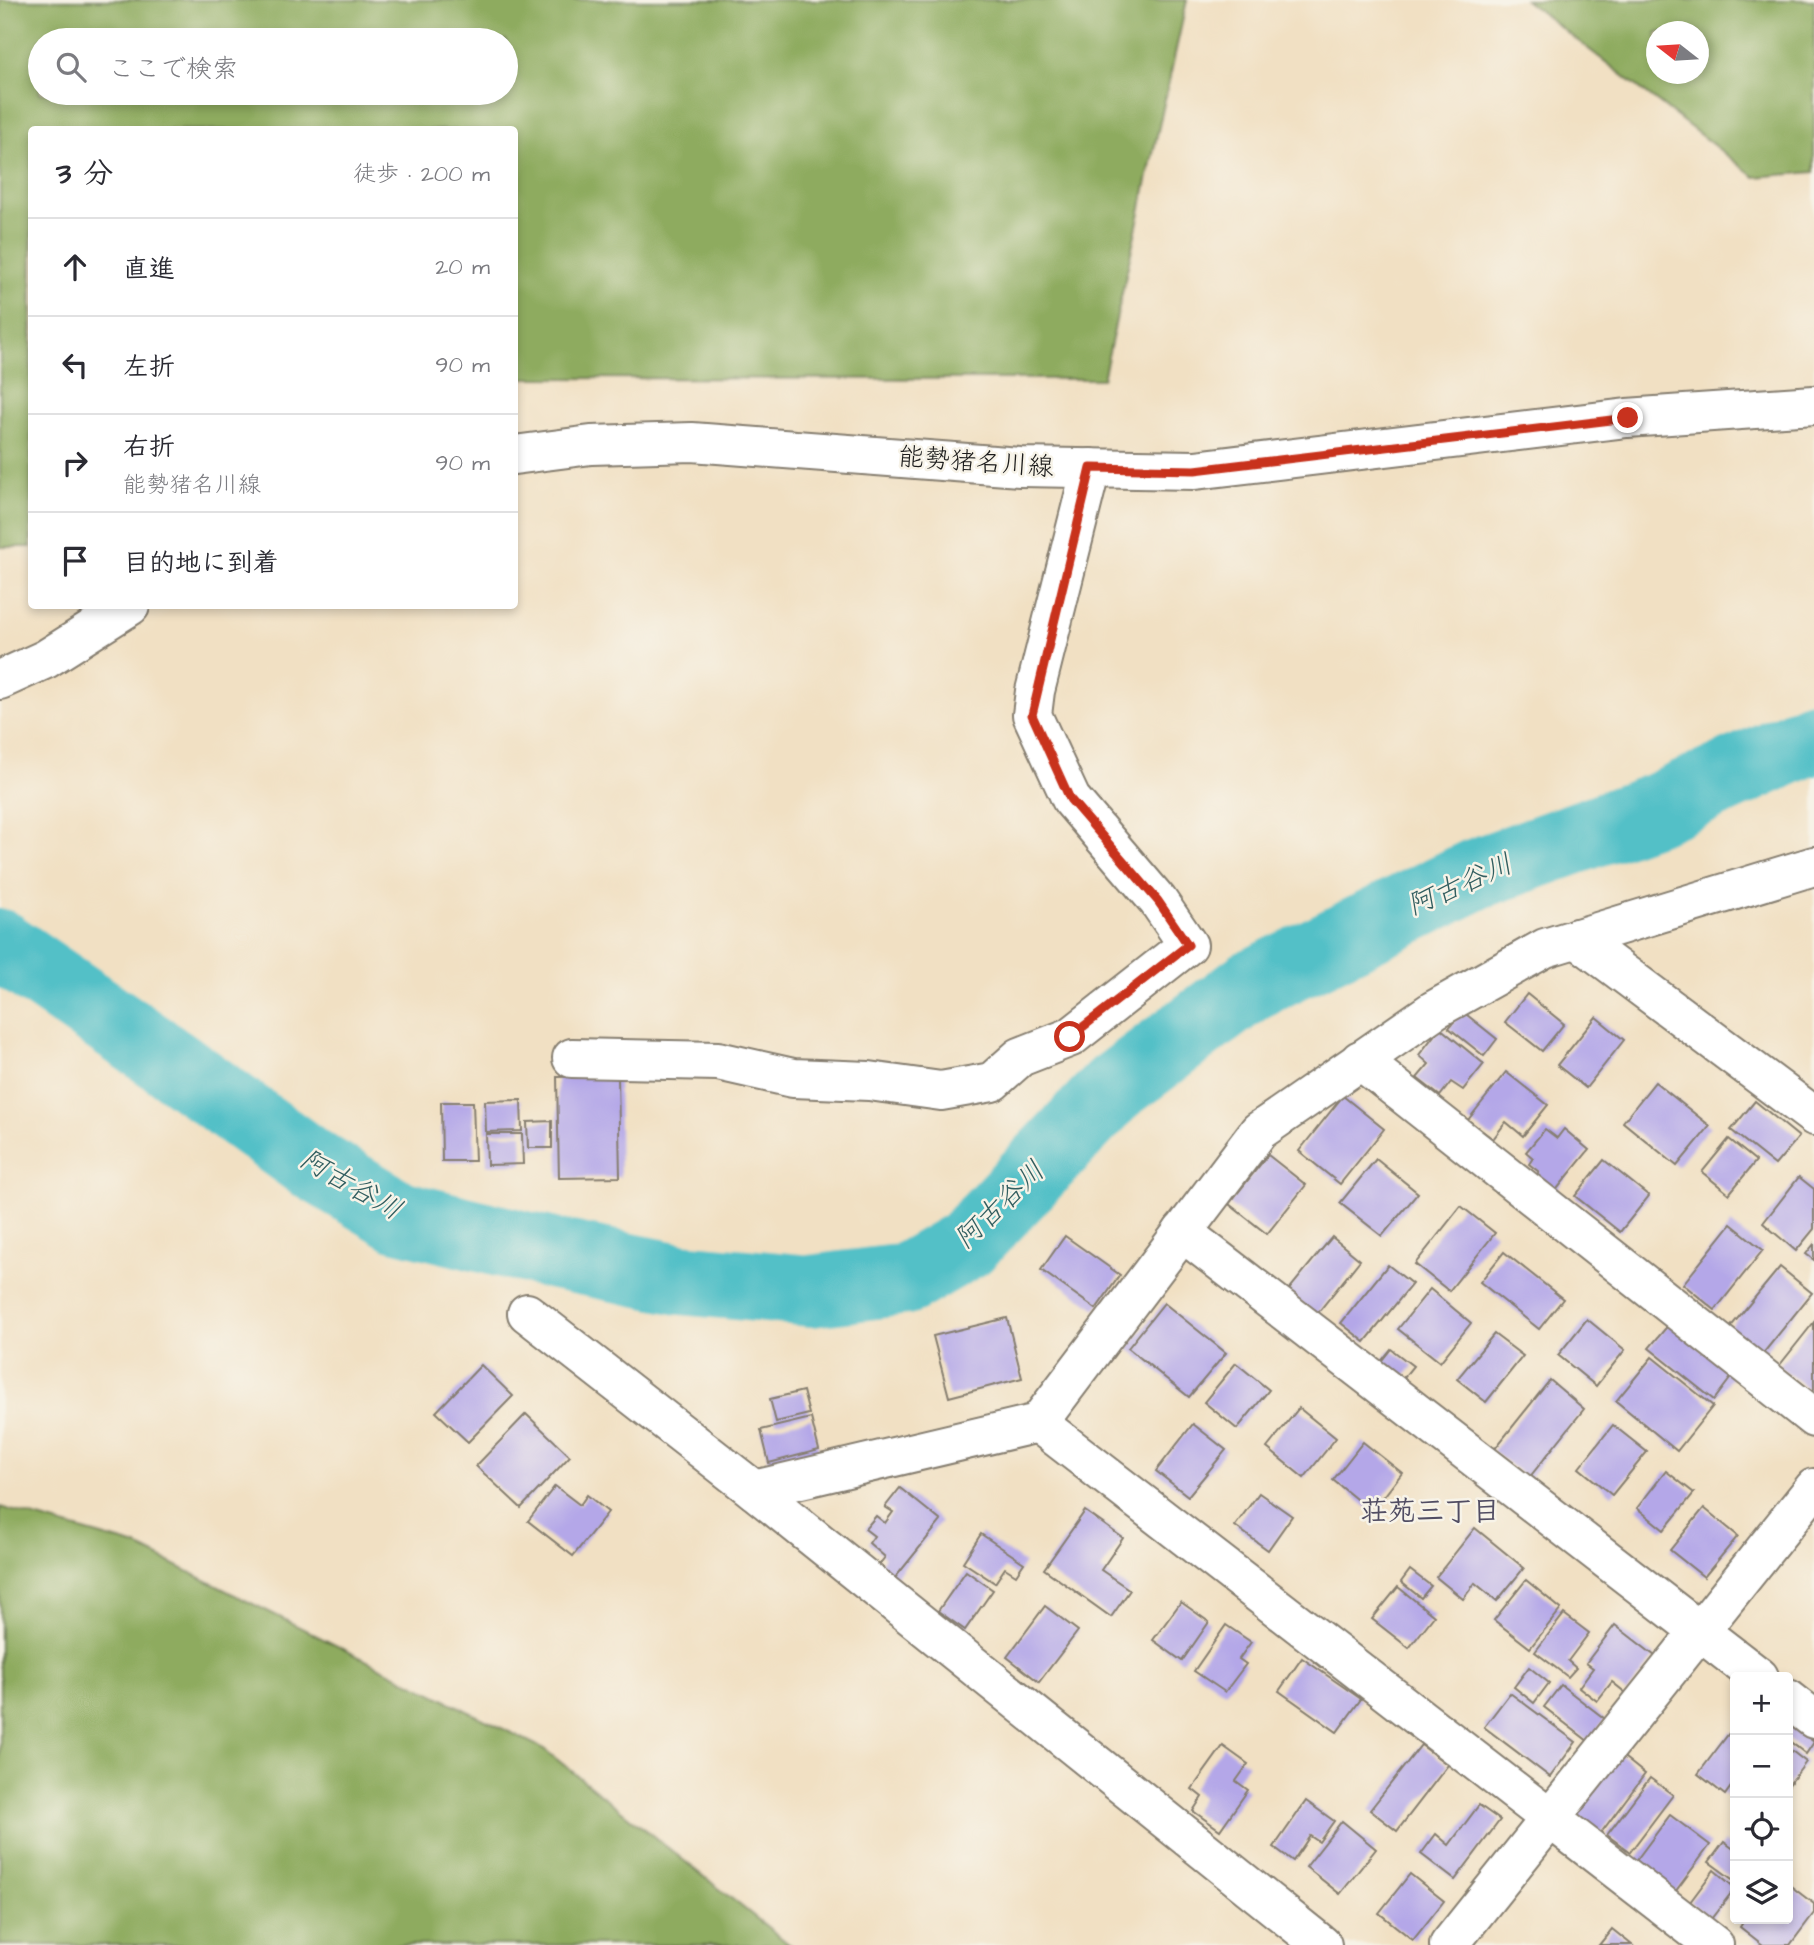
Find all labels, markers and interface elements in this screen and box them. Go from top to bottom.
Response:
north arrow [1646,21,1709,84]
search box [28,28,518,105]
icon: search [52,48,90,86]
text: ここで検索 [108,51,238,87]
text: 3 分 [56,153,113,195]
text: 徒歩 · 200 m [353,158,490,190]
icon: ahead [56,248,94,286]
text: 直進 [123,251,175,287]
text: 20 m [435,251,490,283]
icon: left [56,346,94,384]
text: 左折 [123,349,175,385]
text: 90 m [435,349,490,381]
route end [1612,402,1643,433]
text: 右折 [123,429,175,465]
street label: 能勢猪名川線 [897,439,1055,485]
icon: right [56,444,94,482]
text: 90 m [435,447,490,479]
text: 能勢猪名川線 [123,469,261,501]
icon: arrive [56,542,94,580]
text: 目的地に到着 [123,545,279,581]
water label: 阿古谷川 [1401,844,1519,926]
route start [1054,1021,1085,1052]
water label: 阿古谷川 [293,1140,409,1230]
water label: 阿古谷川 [946,1152,1054,1258]
district label: 荘苑三丁目 [1360,1492,1500,1531]
map controls [1730,1672,1793,1924]
button: + [1730,1672,1793,1735]
button: − [1730,1735,1793,1798]
button: locate [1730,1798,1793,1861]
button: layers [1730,1861,1793,1924]

